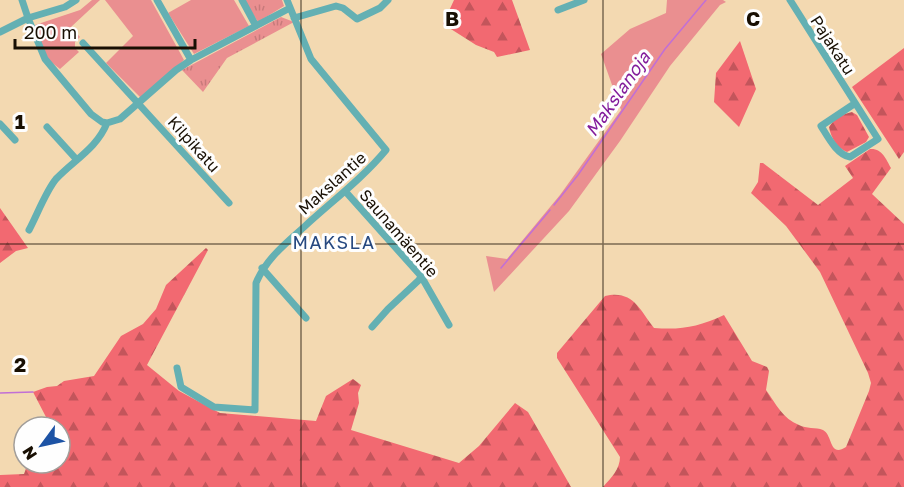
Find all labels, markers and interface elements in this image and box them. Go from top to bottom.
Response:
text: B [445,6,459,30]
text: C [746,6,760,30]
scale bar [15,12,195,50]
street label: Pajakatu [806,12,860,78]
text: 200 m [24,21,77,43]
water label: Makslanoja [580,46,655,140]
text: 1 [15,109,25,133]
street label: Kilpikatu [164,112,224,176]
street label: Makslantie [294,147,370,219]
street label: Saunamäentie [355,185,443,281]
district label: MAKSLA [293,231,375,253]
text: 2 [14,352,26,376]
north arrow [12,415,72,475]
text: N [18,443,41,464]

